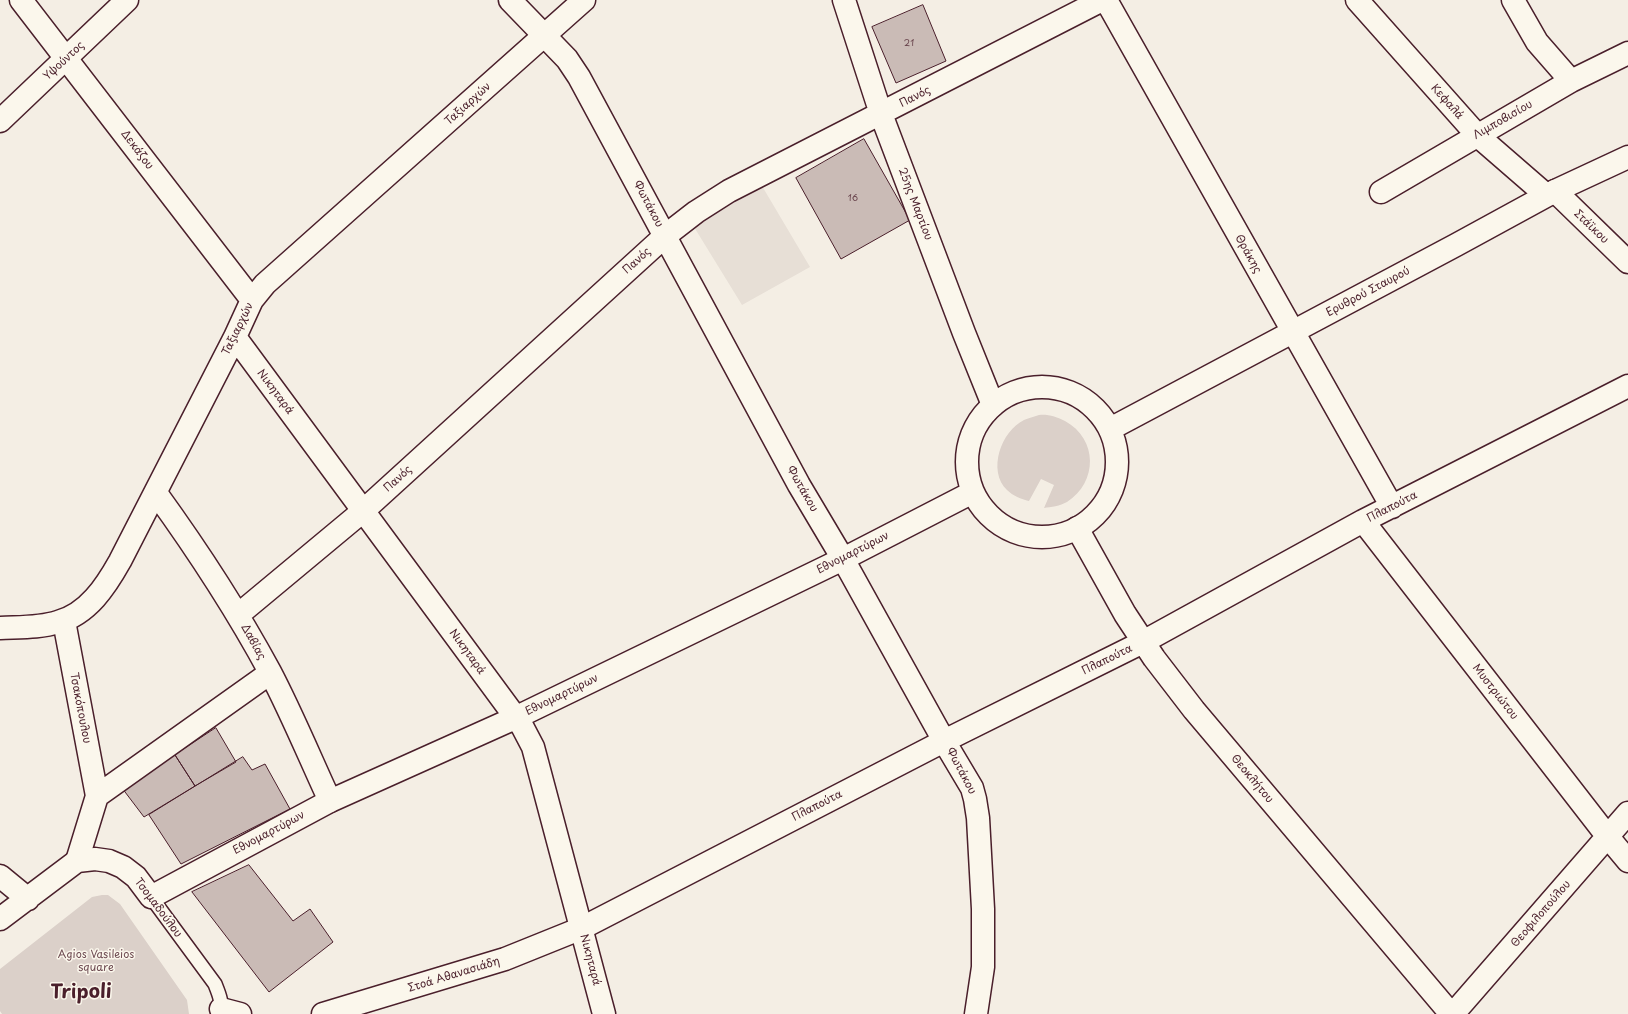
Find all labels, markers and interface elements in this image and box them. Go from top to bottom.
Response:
street label: Υψούντος [41,39,87,83]
house number: 21 [904,39,914,49]
street label: Ταξιαρχών [442,80,494,128]
street label: Κεφαλά [1428,82,1466,122]
street label: Πανός [897,84,933,110]
street label: Λιμποβισίου [1471,98,1535,142]
street label: Δεκάζου [118,128,156,172]
street label: 25ης Μαρτίου [895,166,935,242]
street label: Φωτάκου [630,178,666,230]
house number: 16 [848,194,858,204]
street label: Στάϊκου [1571,207,1611,247]
street label: Θράκης [1232,232,1264,276]
street label: Πανός [620,245,654,277]
street label: Ερυθρού Σταυρού [1324,264,1412,320]
street label: Ταξιαρχών [220,300,256,358]
street label: Νικηταρά [254,367,296,417]
street label: Πανός [381,463,415,495]
street label: Φωτάκου [784,464,820,514]
street label: Πλαπούτα [1365,489,1419,525]
street label: Εθνομαρτύρων [815,529,891,577]
street label: Δαβίας [238,622,268,662]
street label: Νικηταρά [446,627,488,677]
street label: Πλαπούτα [1079,642,1135,678]
street label: Μυστριώτου [1469,662,1521,722]
street label: Τσακόπουλου [67,671,93,745]
street label: Εθνομαρτύρων [523,672,601,718]
street label: Φωτάκου [943,745,979,797]
street label: Θεοκλήτου [1228,752,1276,806]
street label: Πλαπούτα [790,788,844,824]
street label: Εθνομαρτύρων [231,808,307,858]
street label: Τσομαδούλου [131,876,185,940]
street label: Θεοφιλοπούλου [1508,878,1574,950]
street label: Νικηταρά [577,933,603,987]
park label: Agios Vasileios square [58,948,134,974]
street label: Στοά Αθανασιάδη [407,955,501,995]
district label: Tripoli [50,982,112,1004]

